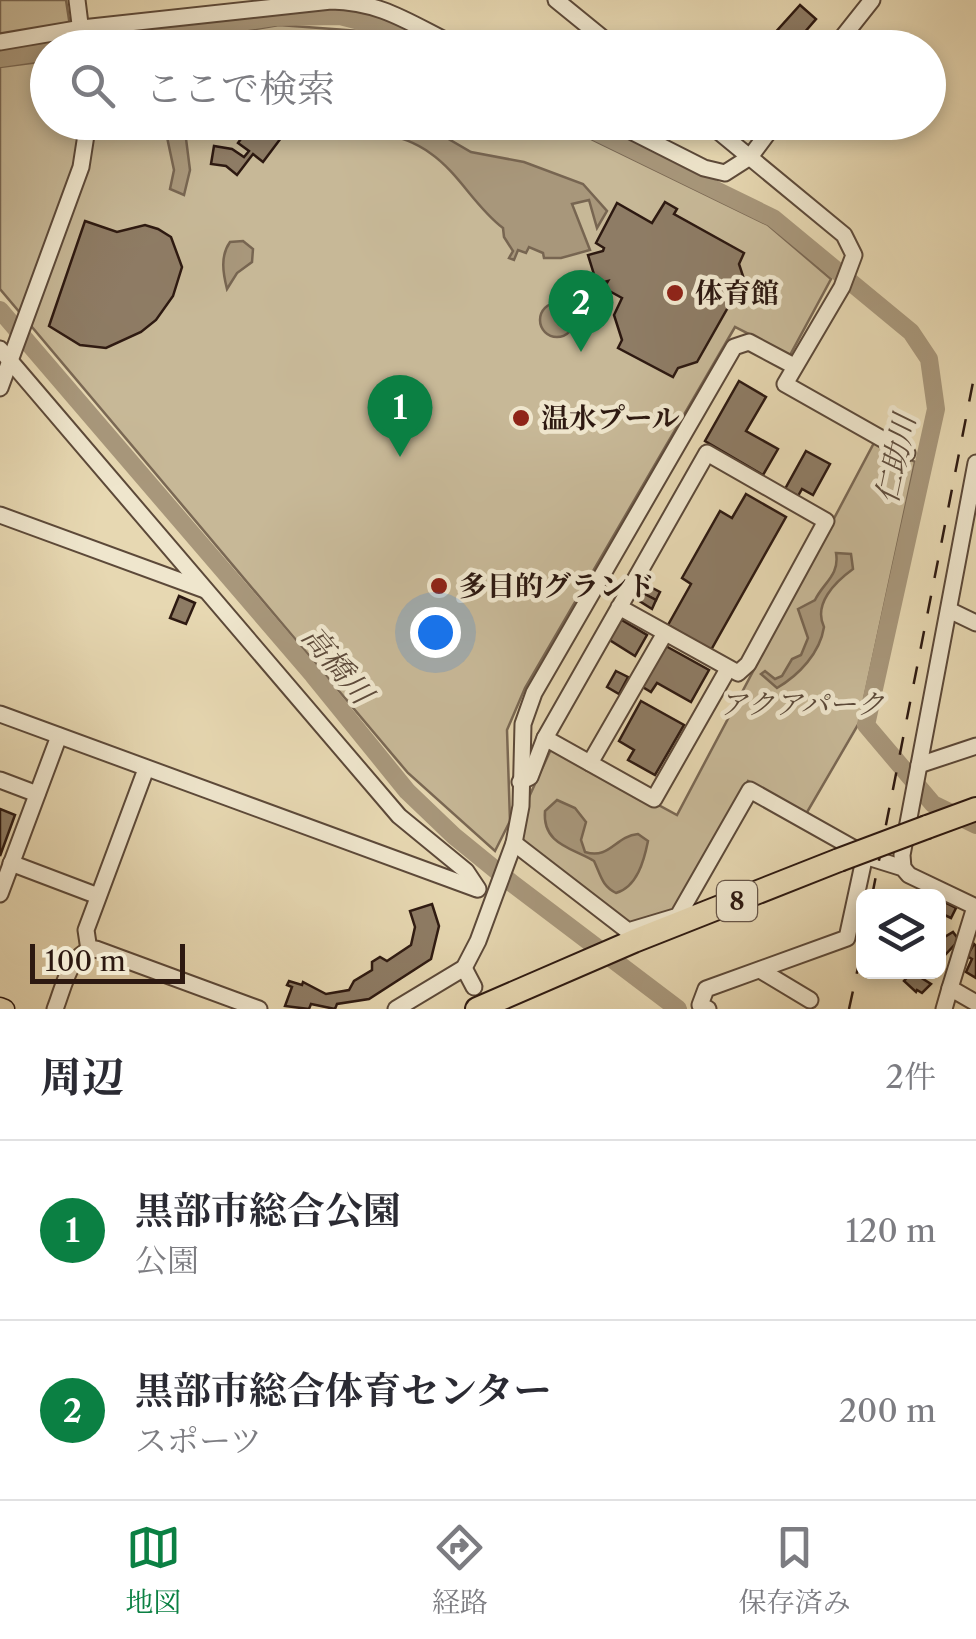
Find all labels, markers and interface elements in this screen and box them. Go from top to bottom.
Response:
search box [30,30,946,140]
icon: search [65,58,120,113]
text: ここで検索 [145,65,335,112]
pin: 2 [548,270,614,352]
place label: 体育館 [695,276,779,310]
marker: 体育館 [664,282,686,304]
pin: 1 [368,374,432,457]
place label: 温水プール [541,401,680,435]
marker: 温水プール [510,407,532,429]
water label: 仁助川 [868,408,924,507]
place label: 多目的グランド [459,569,655,603]
marker: 多目的グランド [428,575,450,597]
your location [410,607,461,658]
water label: 高橋川 [294,618,382,713]
park label: アクアパーク [720,687,884,721]
road number: 8 [717,881,757,921]
map controls [856,889,946,979]
button: layers [856,889,946,979]
scale bar [30,939,185,984]
text: 100 m [45,944,126,978]
text: 周辺 [40,1051,124,1103]
text: 2件 [886,1057,936,1096]
text: 黒部市総合公園 [135,1187,401,1234]
text: 1 [65,1211,80,1250]
text: 120 m [846,1211,936,1250]
text: 公園 [135,1241,199,1280]
text: 黒部市総合体育センター [135,1367,551,1414]
text: 2 [63,1391,82,1430]
text: 200 m [839,1391,936,1430]
text: スポーツ [135,1421,262,1460]
tab: 地図 [125,1520,181,1620]
tab: 経路 [432,1520,488,1620]
tab: 保存済み [739,1520,851,1620]

